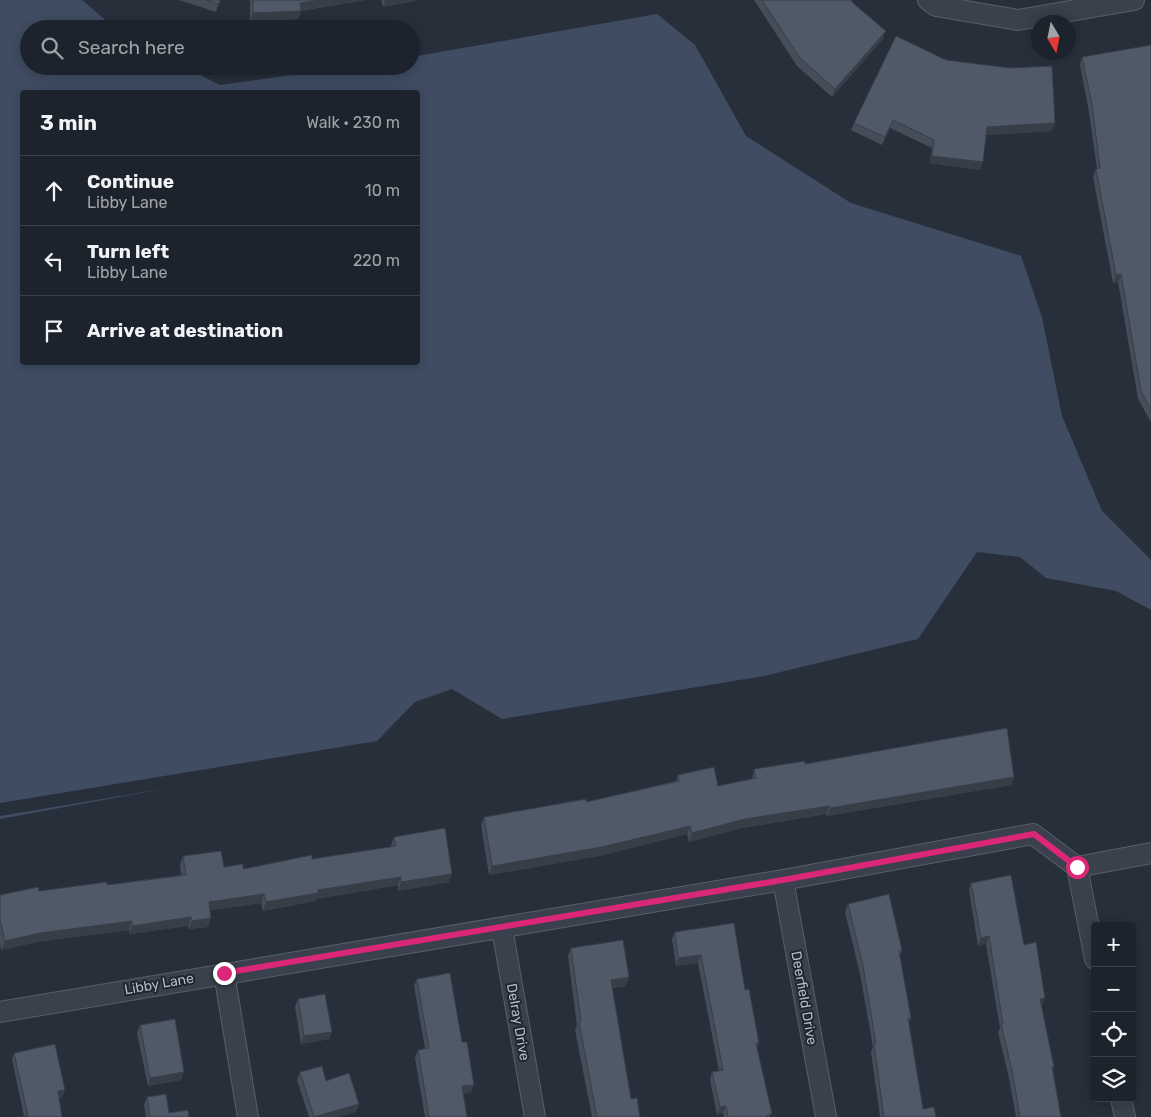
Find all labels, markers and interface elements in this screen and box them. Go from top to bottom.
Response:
north arrow [1031,15,1076,60]
search box [20,20,420,75]
icon: search [38,34,66,62]
text: Search here [78,36,185,59]
text: 3 min [40,110,97,135]
text: Walk · 230 m [306,113,400,132]
text: Continue [87,170,174,193]
icon: ahead [40,177,68,205]
text: 10 m [365,181,400,200]
text: Libby Lane [87,193,167,212]
text: Turn left [87,240,169,263]
icon: left [40,247,68,275]
text: 220 m [353,251,400,270]
text: Libby Lane [87,263,167,282]
icon: arrive [40,317,68,345]
text: Arrive at destination [87,319,283,342]
route start [1066,856,1089,879]
map controls [1091,922,1136,1102]
button: + [1091,922,1136,967]
street label: Deerfield Drive [787,950,821,1046]
route end [213,962,236,985]
button: − [1091,967,1136,1012]
street label: Libby Lane [123,969,195,998]
street label: Delray Drive [503,982,533,1062]
button: locate [1091,1012,1136,1057]
button: layers [1091,1057,1136,1102]

